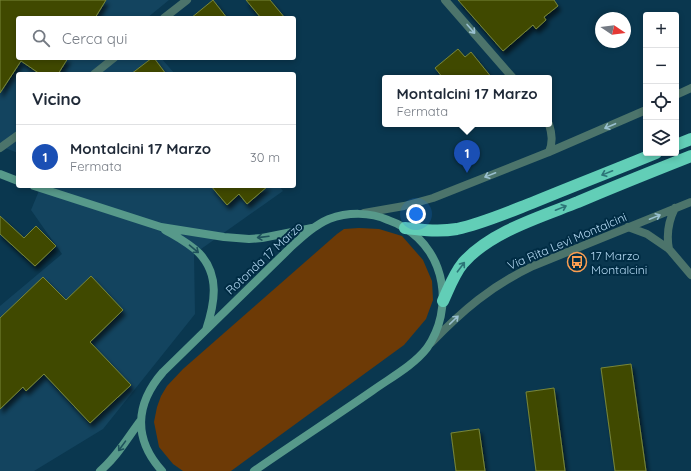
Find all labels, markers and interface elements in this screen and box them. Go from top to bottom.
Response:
north arrow [595,12,631,48]
map controls [643,12,679,156]
button: + [643,12,679,48]
search box [16,16,296,60]
one-way arrow [466,24,475,35]
icon: search [30,27,52,49]
text: Cerca qui [62,29,128,48]
button: − [643,48,679,84]
popup [382,75,552,127]
text: Montalcini 17 Marzo [396,84,538,103]
button: locate [643,84,679,120]
text: Vicino [32,88,81,109]
text: Fermata [396,103,448,119]
button: layers [643,120,679,156]
one-way arrow [605,123,617,130]
text: Montalcini 17 Marzo [70,139,211,158]
pin: 1 [454,140,480,173]
text: 1 [42,149,48,165]
text: 30 m [250,149,280,165]
text: Fermata [70,158,122,174]
one-way arrow [602,170,614,177]
one-way arrow [484,172,496,180]
your location [406,204,426,224]
one-way arrow [554,204,566,212]
street label: Via Rita Levi Montalcini [505,209,629,273]
one-way arrow [648,212,660,220]
street label: Rotonda 17 Marzo [222,218,306,298]
one-way arrow [257,234,270,241]
one-way arrow [188,244,199,253]
place label: 17 Marzo Montalcini [591,248,647,277]
bus stop icon: 17 Marzo Montalcini [566,251,588,273]
one-way arrow [457,261,465,272]
one-way arrow [449,316,459,325]
one-way arrow [118,441,126,452]

